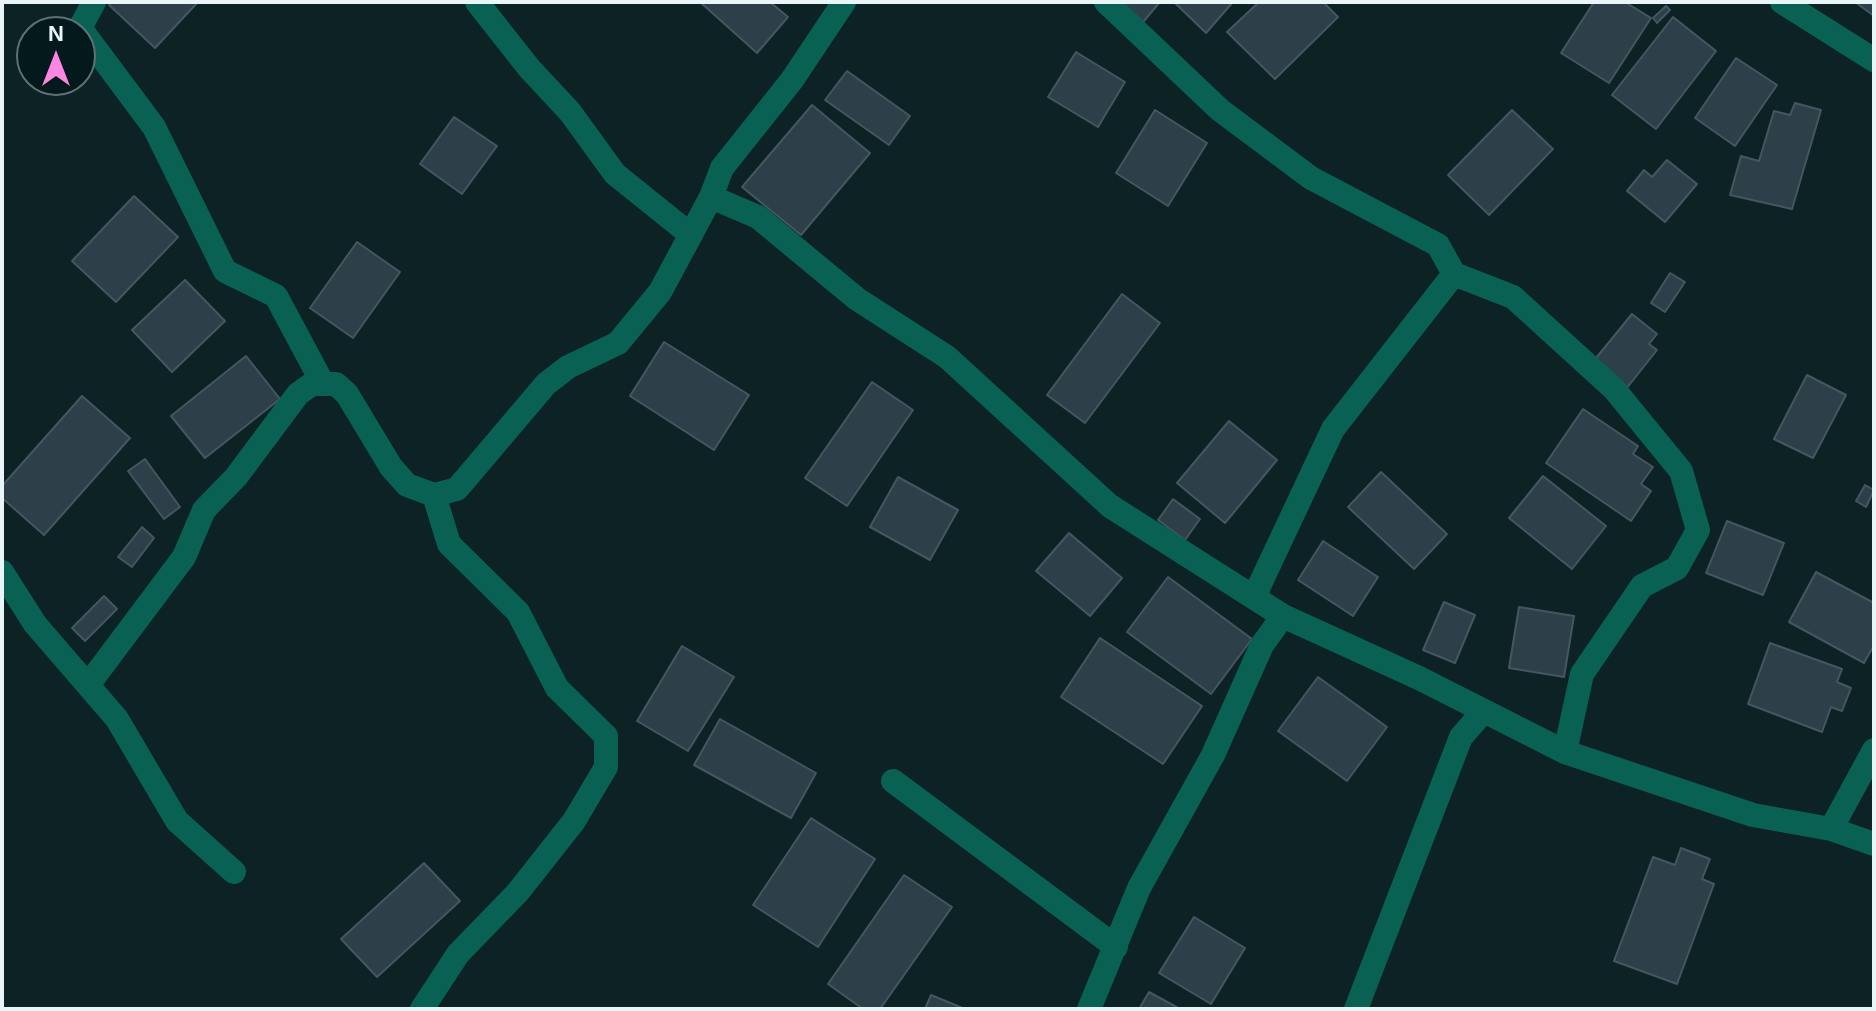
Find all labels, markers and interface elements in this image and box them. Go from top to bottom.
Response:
north arrow [16,16,96,96]
text: N [48,21,64,46]

